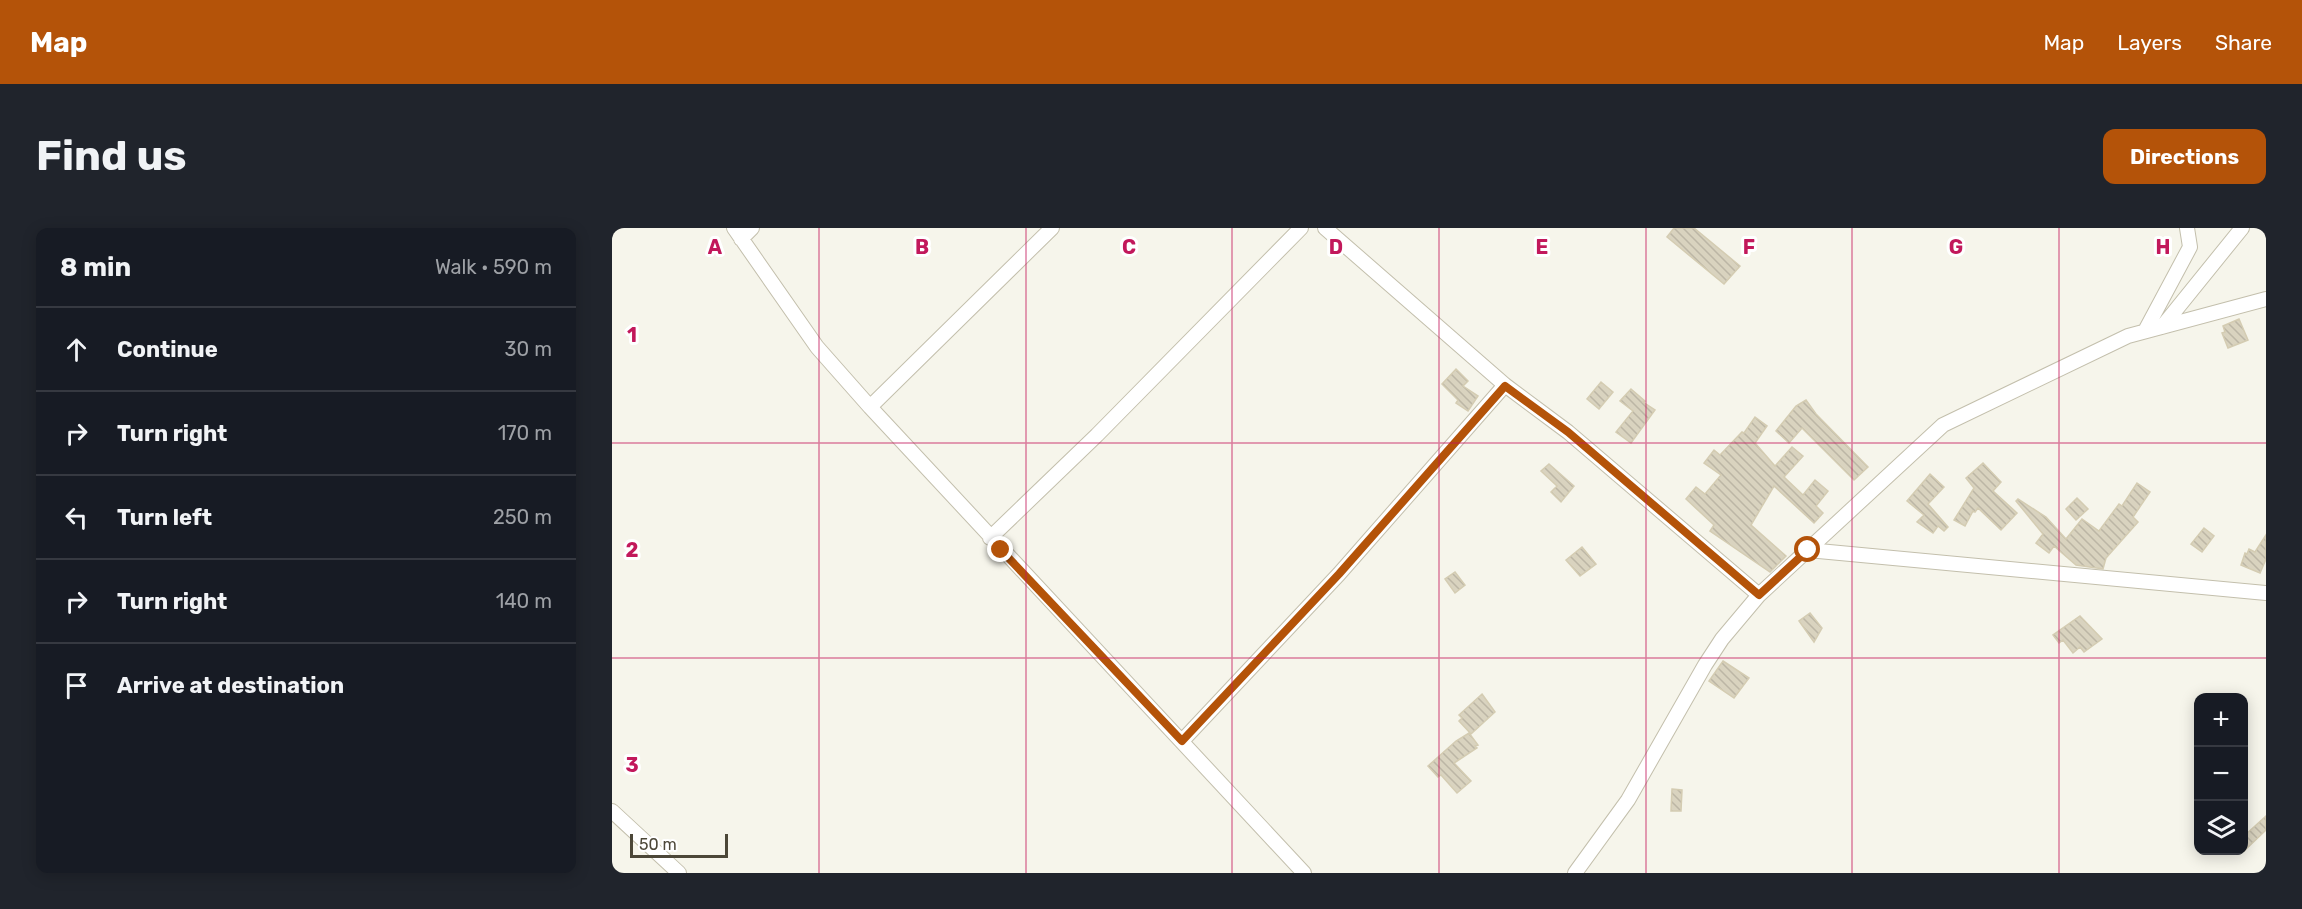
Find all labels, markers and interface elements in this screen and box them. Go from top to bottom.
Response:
text: Map [30,26,87,59]
text: Map [2043,30,2084,55]
text: Layers [2117,30,2182,55]
text: Share [2215,30,2272,55]
button: Directions [2103,129,2266,184]
text: Find us [36,131,187,181]
text: A [708,235,723,259]
text: B [915,235,929,259]
text: C [1122,235,1136,259]
text: D [1329,235,1343,259]
text: E [1536,235,1548,259]
text: F [1743,235,1755,259]
text: G [1949,235,1963,259]
text: H [2156,235,2170,259]
text: 8 min [60,252,131,283]
text: Walk · 590 m [435,255,552,279]
text: 1 [627,323,637,347]
icon: ahead [60,333,93,366]
text: Continue [117,336,218,363]
text: 30 m [505,337,552,361]
icon: right [60,417,93,450]
text: Turn right [117,420,227,447]
text: 170 m [498,421,552,445]
icon: left [60,501,93,534]
text: Turn left [117,504,212,531]
text: 250 m [493,505,552,529]
route end [987,536,1013,562]
route start [1794,536,1820,562]
text: 2 [626,538,639,562]
icon: right [60,585,93,618]
text: Turn right [117,588,227,615]
text: 140 m [496,589,552,613]
icon: arrive [60,669,93,702]
text: Arrive at destination [117,672,344,699]
map controls [2194,693,2248,855]
button: + [2194,693,2248,747]
button: − [2194,747,2248,801]
text: 3 [625,753,639,777]
button: layers [2194,801,2248,855]
scale bar [630,831,728,858]
text: 50 m [639,835,677,854]

